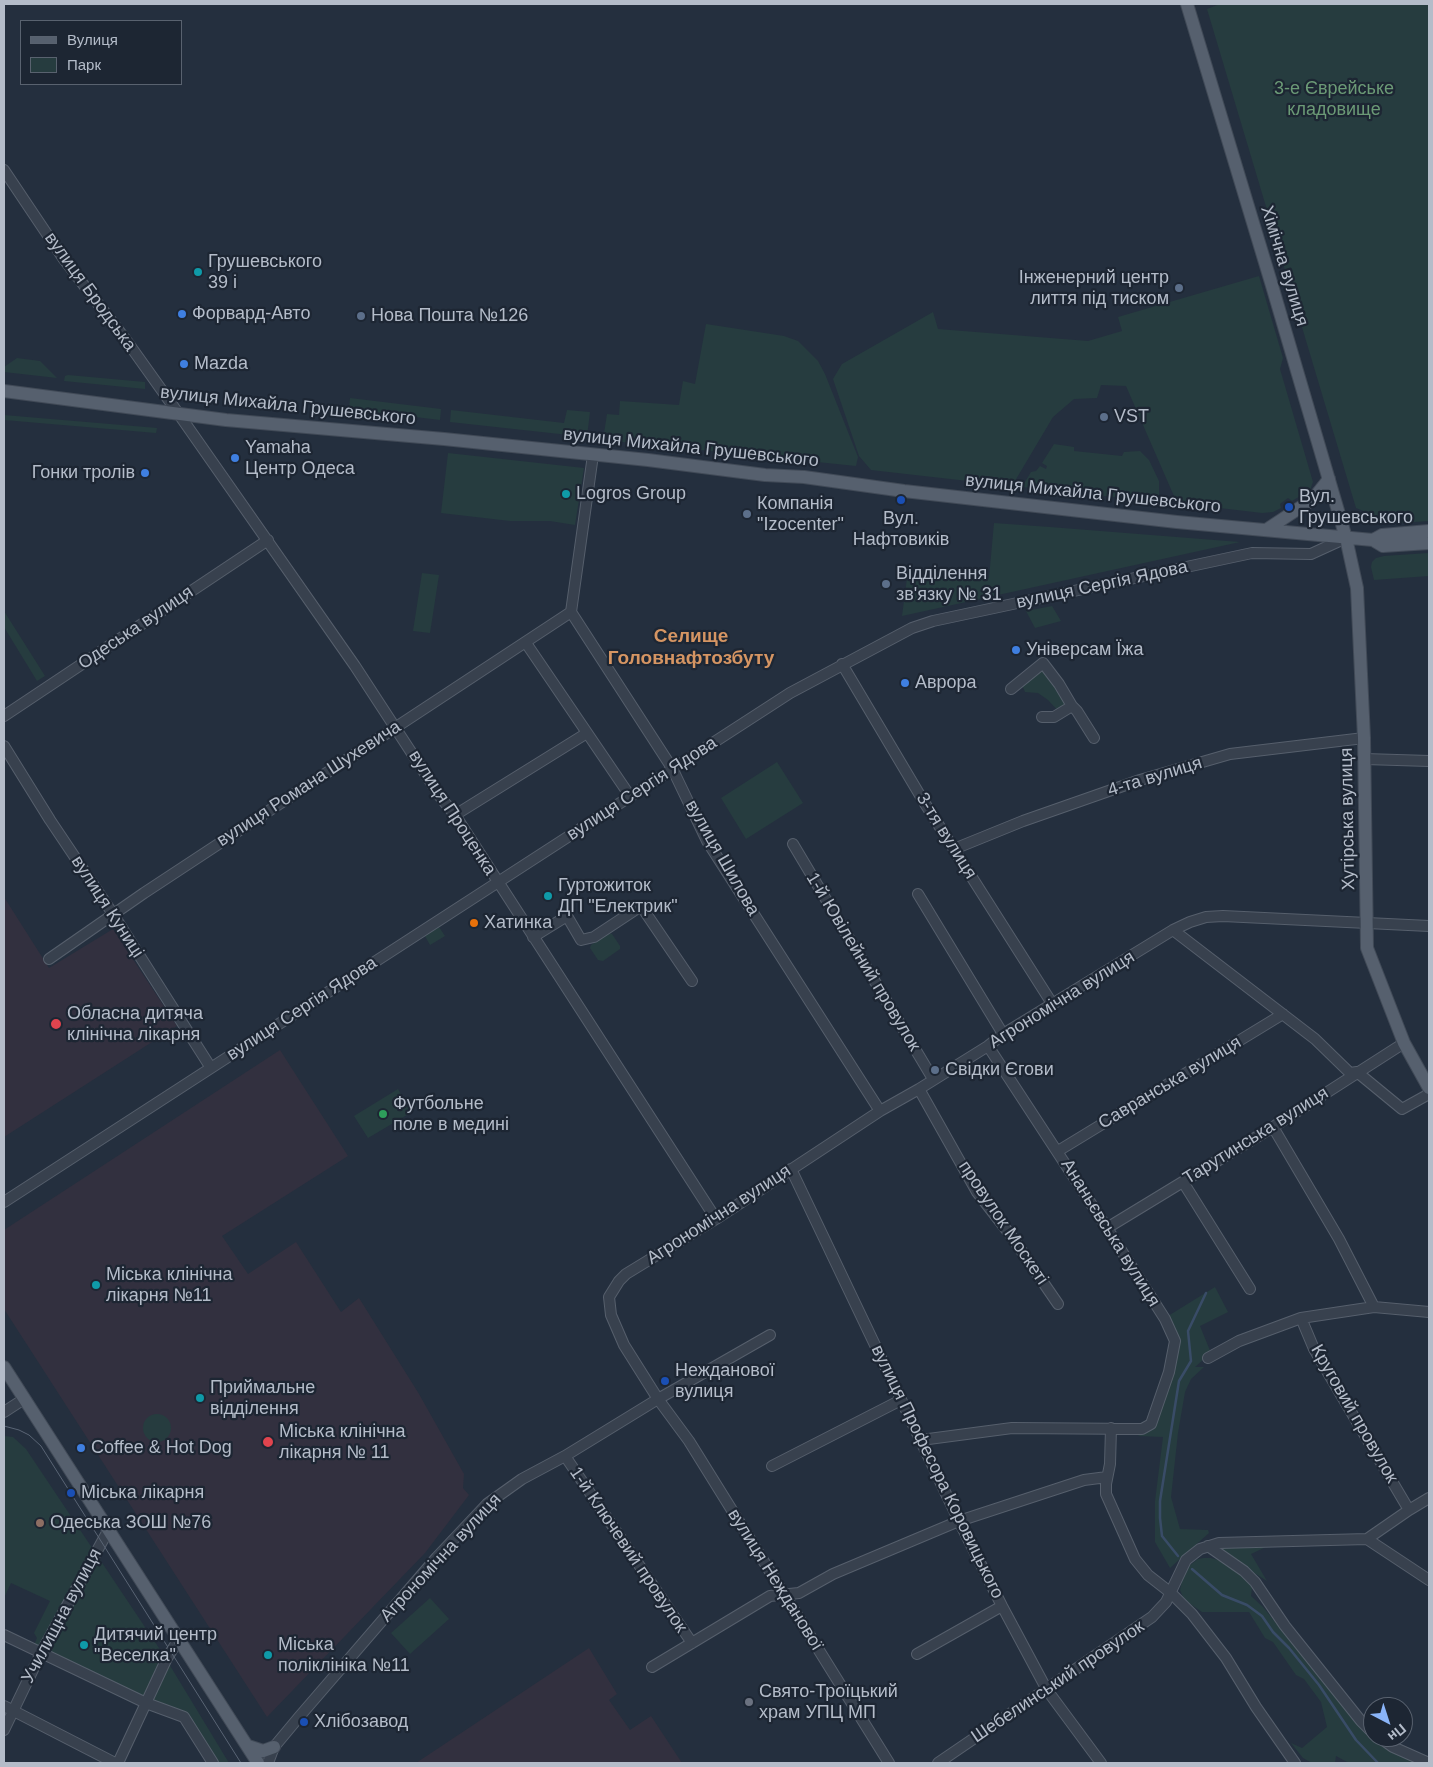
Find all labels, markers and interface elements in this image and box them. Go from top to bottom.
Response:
legend [20,20,182,85]
text: Вулиця [67,31,118,48]
text: Парк [67,56,101,73]
park label: 3-е Єврейське кладовище [1274,78,1394,120]
street label: Хімічна вулиця [1255,203,1313,329]
street label: вулиця Бродська [40,228,140,356]
place label: Грушевського 39 і [208,251,322,294]
marker: Грушевського 39 і [192,266,204,278]
place label: Інженерний центр лиття під тиском [1019,267,1169,310]
marker: Інженерний центр лиття під тиском [1173,282,1185,294]
place label: Форвард-Авто [192,303,310,325]
place label: Нова Пошта №126 [371,305,528,327]
marker: Форвард-Авто [176,308,188,320]
marker: Нова Пошта №126 [355,310,367,322]
place label: Mazda [194,353,248,375]
marker: Mazda [178,358,190,370]
street label: вулиця Михайла Грушевського [159,382,417,430]
place label: VST [1114,406,1149,428]
marker: VST [1098,411,1110,423]
street label: вулиця Михайла Грушевського [562,424,820,472]
place label: Yamaha Центр Одеса [245,437,355,479]
marker: Yamaha Центр Одеса [229,452,241,464]
place label: Гонки тролів [32,462,135,484]
marker: Гонки тролів [139,467,151,479]
street label: вулиця Михайла Грушевського [964,470,1222,518]
place label: Logros Group [576,483,686,505]
place label: Вул. Грушевського [1299,486,1413,528]
marker: Logros Group [560,488,572,500]
place label: Компанія "Izocenter" [757,493,844,536]
marker: Вул. Нафтовиків [895,494,907,506]
marker: Вул. Грушевського [1283,501,1295,513]
marker: Компанія "Izocenter" [741,508,753,520]
place label: Вул. Нафтовиків [853,508,949,550]
street label: вулиця Сергія Ядова [1014,556,1190,614]
place label: Відділення зв'язку № 31 [896,563,1002,606]
marker: Відділення зв'язку № 31 [880,578,892,590]
street label: Одеська вулиця [74,582,198,674]
district label: Селище Головнафтозбуту [608,626,774,670]
place label: Універсам Їжа [1026,639,1143,661]
marker: Універсам Їжа [1010,644,1022,656]
place label: Аврора [915,672,977,694]
marker: Аврора [899,677,911,689]
street label: вулиця Романа Шухевича [213,716,405,852]
street label: вулиця Сергія Ядова [563,732,721,846]
street label: вулиця Проценка [404,746,500,880]
street label: Хутірська вулиця [1336,747,1360,891]
street label: 4-та вулиця [1105,752,1205,802]
street label: 3-тя вулиця [911,789,981,883]
street label: вулиця Шилова [680,796,764,920]
street label: вулиця Куниці [66,852,148,962]
street label: 1-й Ювілейний провулок [801,869,925,1055]
place label: Гуртожиток ДП "Електрик" [558,875,678,918]
marker: Гуртожиток ДП "Електрик" [542,890,554,902]
place label: Хатинка [484,912,552,934]
marker: Хатинка [468,917,480,929]
street label: Агрономічна вулиця [985,946,1139,1054]
street label: вулиця Сергія Ядова [223,952,381,1066]
place label: Обласна дитяча клінічна лікарня [67,1003,203,1046]
marker: Обласна дитяча клінічна лікарня [49,1017,63,1031]
street label: Савранська вулиця [1095,1032,1245,1134]
place label: Свідки Єгови [945,1059,1054,1081]
marker: Свідки Єгови [929,1064,941,1076]
street label: Тарутинська вулиця [1179,1083,1333,1189]
place label: Футбольне поле в медині [393,1093,509,1136]
marker: Футбольне поле в медині [377,1108,389,1120]
street label: Ананьєвська вулиця [1056,1155,1164,1311]
street label: провулок Москеті [953,1157,1053,1289]
street label: Агрономічна вулиця [643,1160,795,1270]
place label: Міська клінічна лікарня №11 [106,1264,233,1306]
marker: Міська клінічна лікарня №11 [90,1279,102,1291]
street label: Круговий провулок [1306,1341,1402,1487]
street label: вулиця Професора Коровицького [866,1342,1008,1602]
place label: Нежданової вулиця [675,1360,775,1402]
marker: Нежданової вулиця [659,1375,671,1387]
place label: Приймальне відділення [210,1377,315,1420]
marker: Приймальне відділення [194,1392,206,1404]
place label: Міська клінічна лікарня № 11 [279,1421,406,1464]
marker: Міська клінічна лікарня № 11 [261,1435,275,1449]
place label: Coffee & Hot Dog [91,1437,232,1459]
marker: Coffee & Hot Dog [75,1442,87,1454]
street label: 1-й Ключевий провулок [564,1463,692,1637]
place label: Міська лікарня [81,1482,204,1504]
marker: Міська лікарня [65,1487,77,1499]
street label: Агрономічна вулиця [376,1489,506,1627]
street label: вулиця Нежданової [723,1505,827,1655]
place label: Одеська ЗОШ №76 [50,1512,211,1534]
marker: Одеська ЗОШ №76 [34,1517,46,1529]
street label: Училищна вулиця [17,1545,107,1687]
street label: Шебелинський провулок [967,1616,1149,1748]
place label: Дитячий центр "Веселка" [94,1624,217,1666]
place label: Міська поліклініка №11 [278,1634,410,1676]
marker: Дитячий центр "Веселка" [78,1639,90,1651]
marker: Міська поліклініка №11 [262,1649,274,1661]
place label: Свято-Троїцький храм УПЦ МП [759,1681,898,1724]
marker: Свято-Троїцький храм УПЦ МП [743,1696,755,1708]
north arrow [1363,1697,1413,1747]
place label: Хлібозавод [314,1711,408,1733]
marker: Хлібозавод [298,1716,310,1728]
text: Пн [1385,1721,1409,1745]

